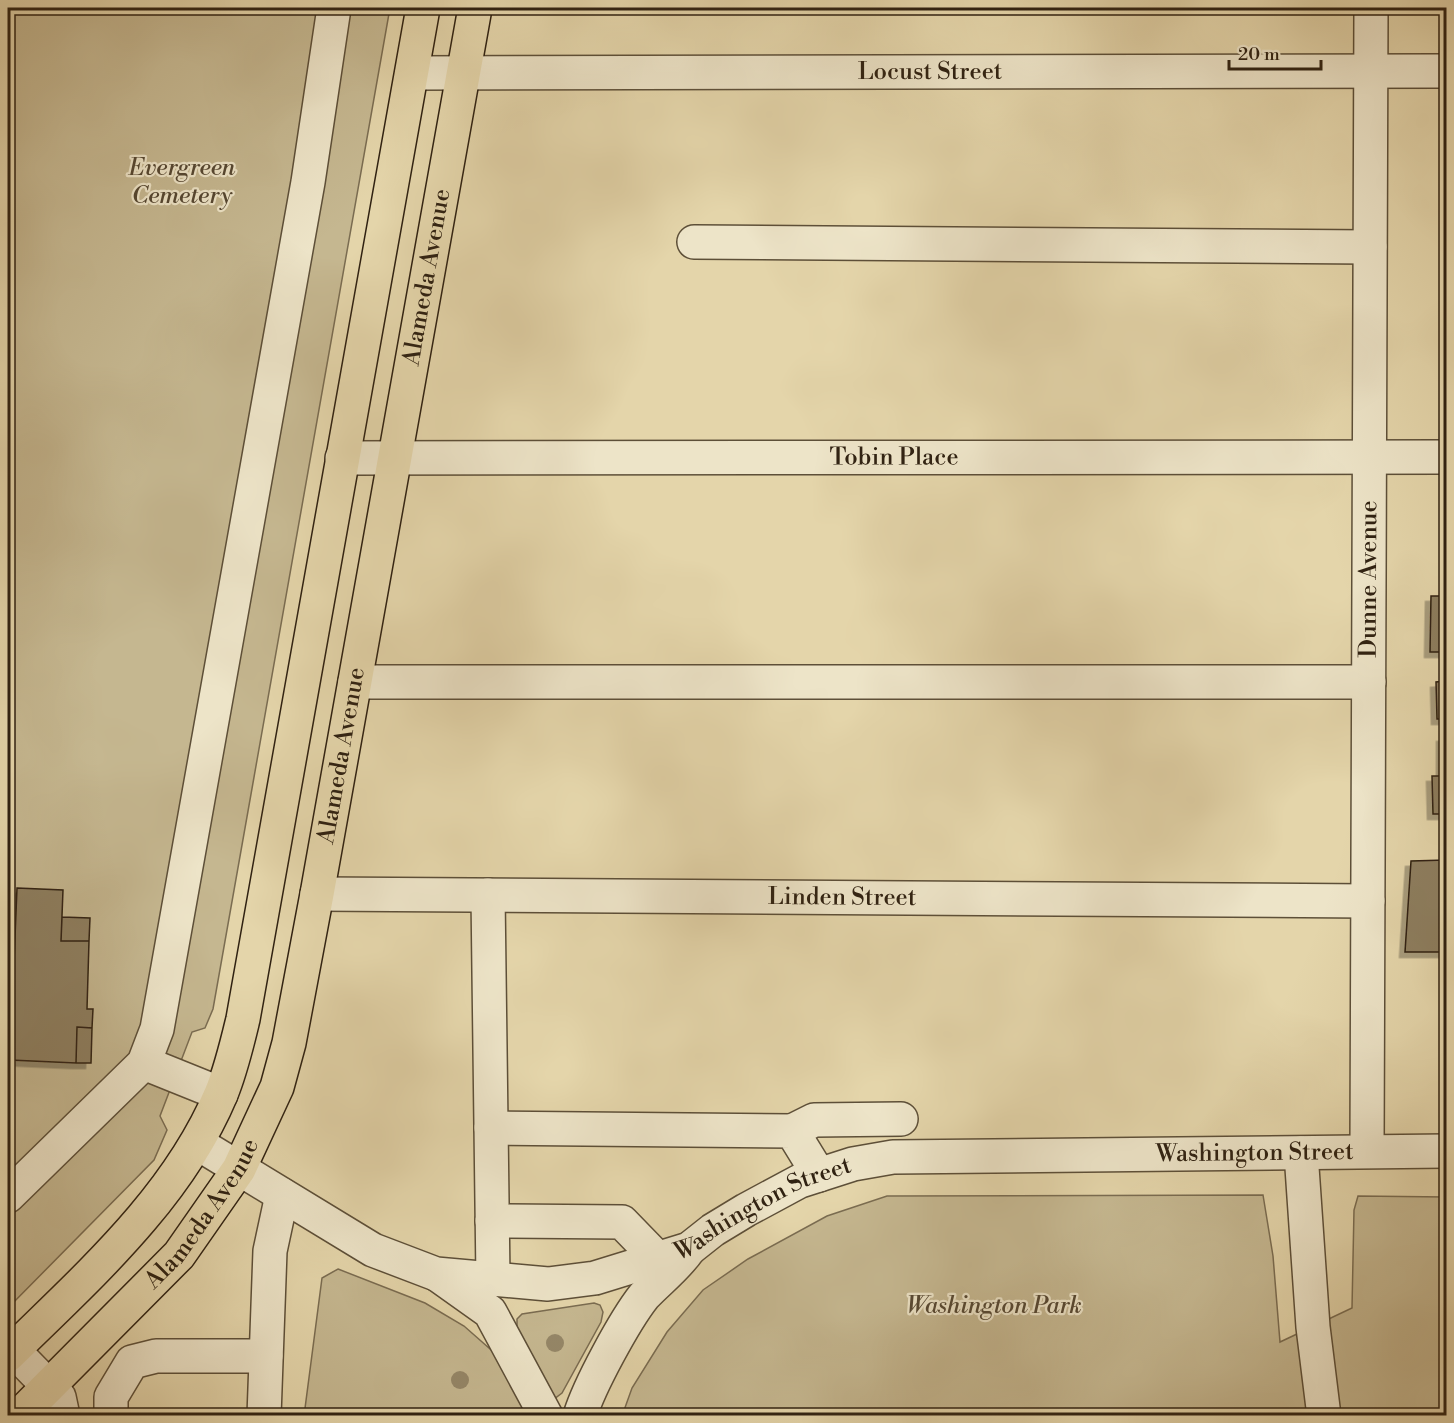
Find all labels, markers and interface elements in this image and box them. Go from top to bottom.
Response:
scale bar [1229,33,1320,71]
text: 20 m [1238,43,1280,66]
street label: Locust Street [858,57,1003,87]
park label: Evergreen Cemetery [128,153,236,211]
street label: Alameda Avenue [396,187,457,369]
street label: Tobin Place [829,442,959,473]
street label: Dunne Avenue [1354,500,1384,658]
street label: Alameda Avenue [311,665,372,847]
street label: Linden Street [768,882,917,913]
street label: Alameda Avenue [138,1134,266,1296]
street label: Washington Street [1154,1137,1354,1169]
street label: Washington Street [670,1150,855,1268]
park label: Washington Park [906,1291,1082,1321]

